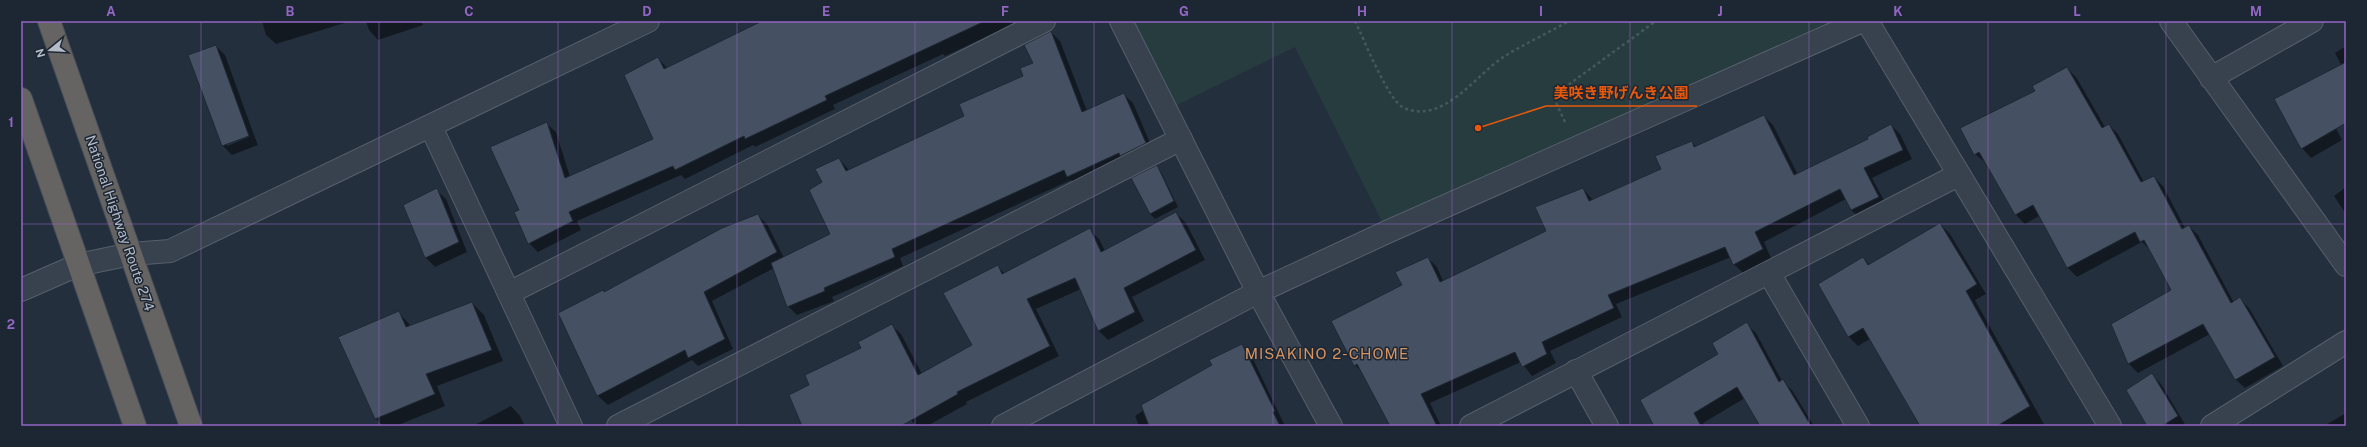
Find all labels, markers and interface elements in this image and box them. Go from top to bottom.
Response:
text: A [106,4,116,19]
text: B [286,4,295,19]
text: C [464,4,474,19]
text: D [642,4,652,19]
text: E [822,4,830,19]
text: F [1001,4,1009,19]
text: G [1179,4,1189,19]
text: H [1357,4,1367,19]
text: I [1539,4,1543,19]
text: J [1717,4,1723,19]
text: K [1893,4,1903,19]
text: L [2073,4,2081,19]
text: M [2250,4,2262,19]
north arrow [30,30,70,70]
text: N [33,47,48,59]
callout: 美咲き野げんき公園 [1546,79,1697,106]
text: 美咲き野げんき公園 [1553,84,1689,101]
text: 1 [8,115,14,130]
street label: National Highway Route 274 [82,133,158,313]
text: 2 [7,317,15,332]
district label: MISAKINO 2-CHOME [1245,345,1409,362]

